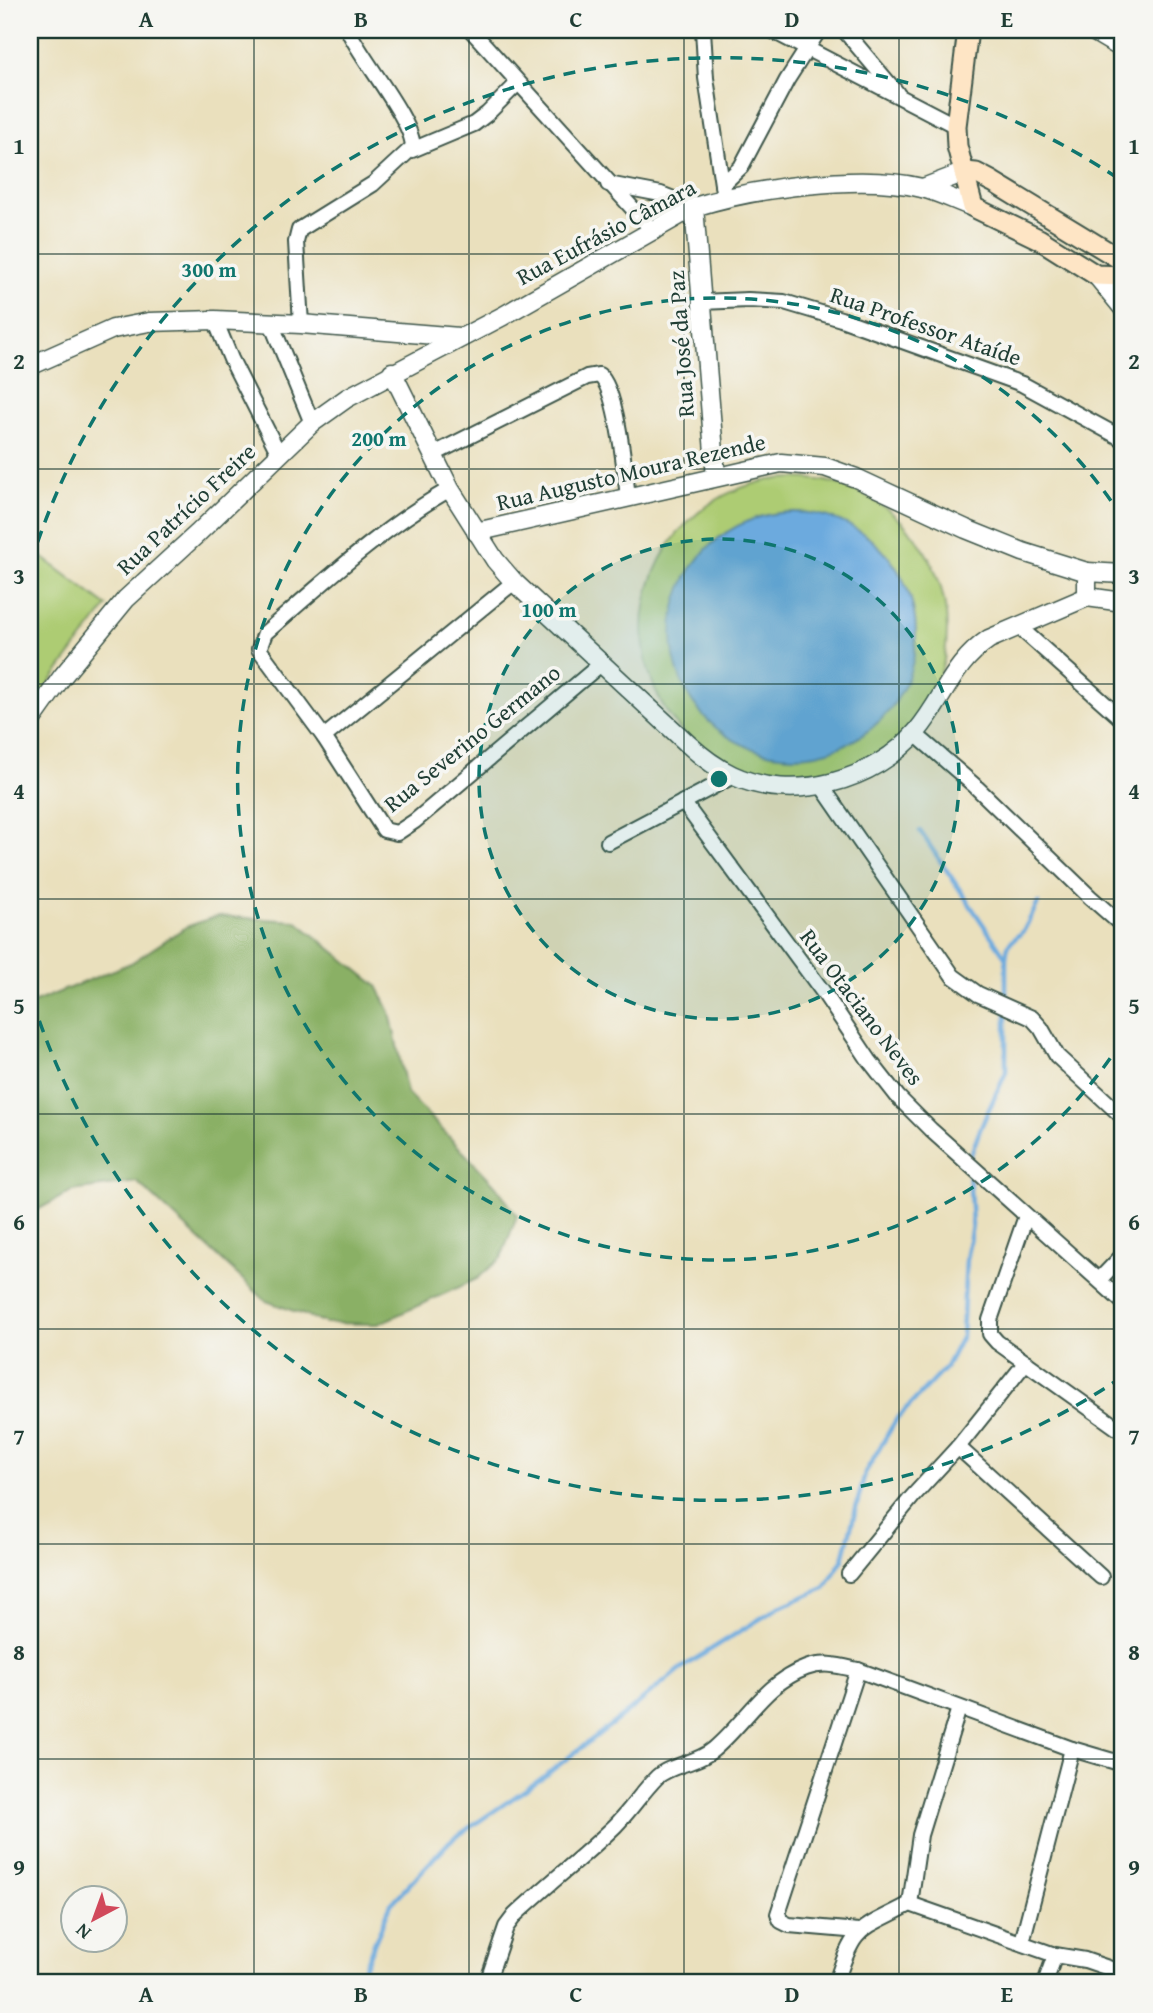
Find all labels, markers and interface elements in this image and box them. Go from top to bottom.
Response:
text: A [139,2,154,35]
text: B [354,2,368,35]
text: C [569,2,583,35]
text: D [785,2,800,35]
text: E [1001,2,1013,35]
text: 1 [13,129,25,162]
text: 1 [1128,129,1140,162]
street label: Rua Eufrásio Câmara [510,170,701,293]
text: 300 m [181,254,237,285]
street label: Rua José da Paz [659,270,702,419]
street label: Rua Professor Ataíde [826,277,1026,374]
text: 2 [13,344,25,377]
text: 2 [1128,344,1140,377]
text: 200 m [351,423,407,454]
street label: Rua Augusto Moura Rezende [493,424,769,519]
street label: Rua Patrício Freire [109,435,263,582]
text: 3 [13,559,25,592]
text: 3 [1128,559,1140,592]
text: 100 m [521,594,577,625]
street label: Rua Severino Germano [376,656,567,819]
centre of rings [707,767,731,791]
text: 4 [13,774,25,807]
text: 4 [1128,774,1140,807]
street label: Rua Otaciano Neves [793,922,932,1092]
text: 5 [13,989,25,1022]
text: 5 [1128,989,1140,1022]
text: 6 [13,1205,25,1238]
text: 6 [1128,1205,1140,1238]
text: 7 [13,1420,25,1453]
text: 7 [1128,1420,1140,1453]
text: 8 [13,1635,25,1668]
text: 8 [1128,1635,1140,1668]
text: 9 [13,1850,25,1883]
text: 9 [1128,1850,1140,1883]
north arrow [60,1884,130,1954]
text: N [69,1917,97,1947]
text: A [139,1977,154,2010]
text: B [354,1977,368,2010]
text: C [569,1977,583,2010]
text: D [785,1977,800,2010]
text: E [1001,1977,1013,2010]

